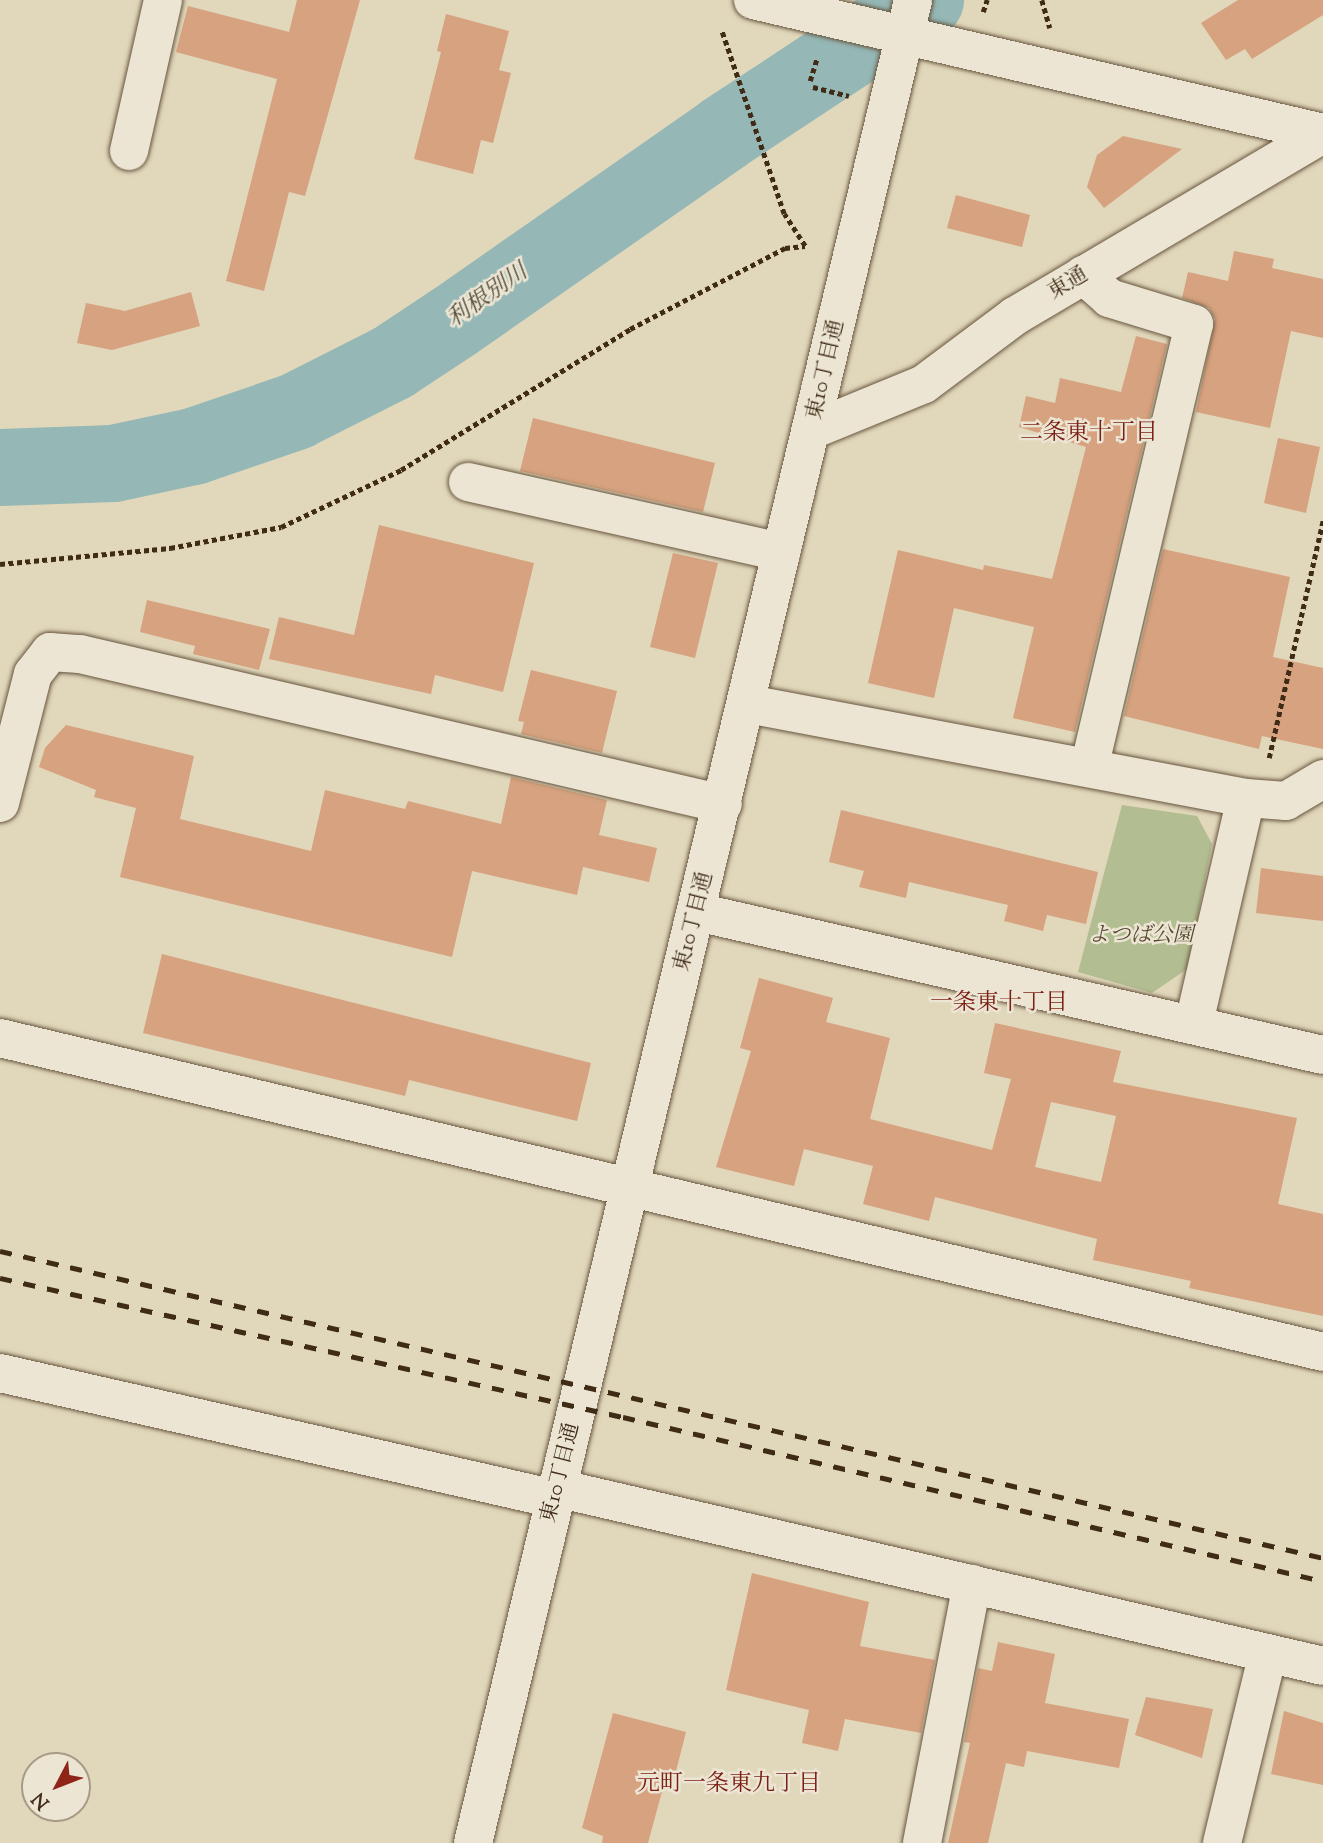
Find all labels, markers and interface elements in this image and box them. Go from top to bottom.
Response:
water label: 利根別川 [442,259,534,335]
street label: 東通 [1044,262,1092,306]
street label: 東10丁目通 [802,317,850,423]
district label: 二条東十丁目 [1020,420,1158,448]
street label: 東10丁目通 [669,869,719,975]
park label: よつば公園 [1089,923,1193,949]
district label: 一条東十丁目 [930,990,1068,1018]
street label: 東10丁目通 [536,1420,586,1526]
north arrow [21,1752,91,1822]
district label: 元町一条東九丁目 [637,1771,821,1799]
text: N [26,1785,57,1815]

